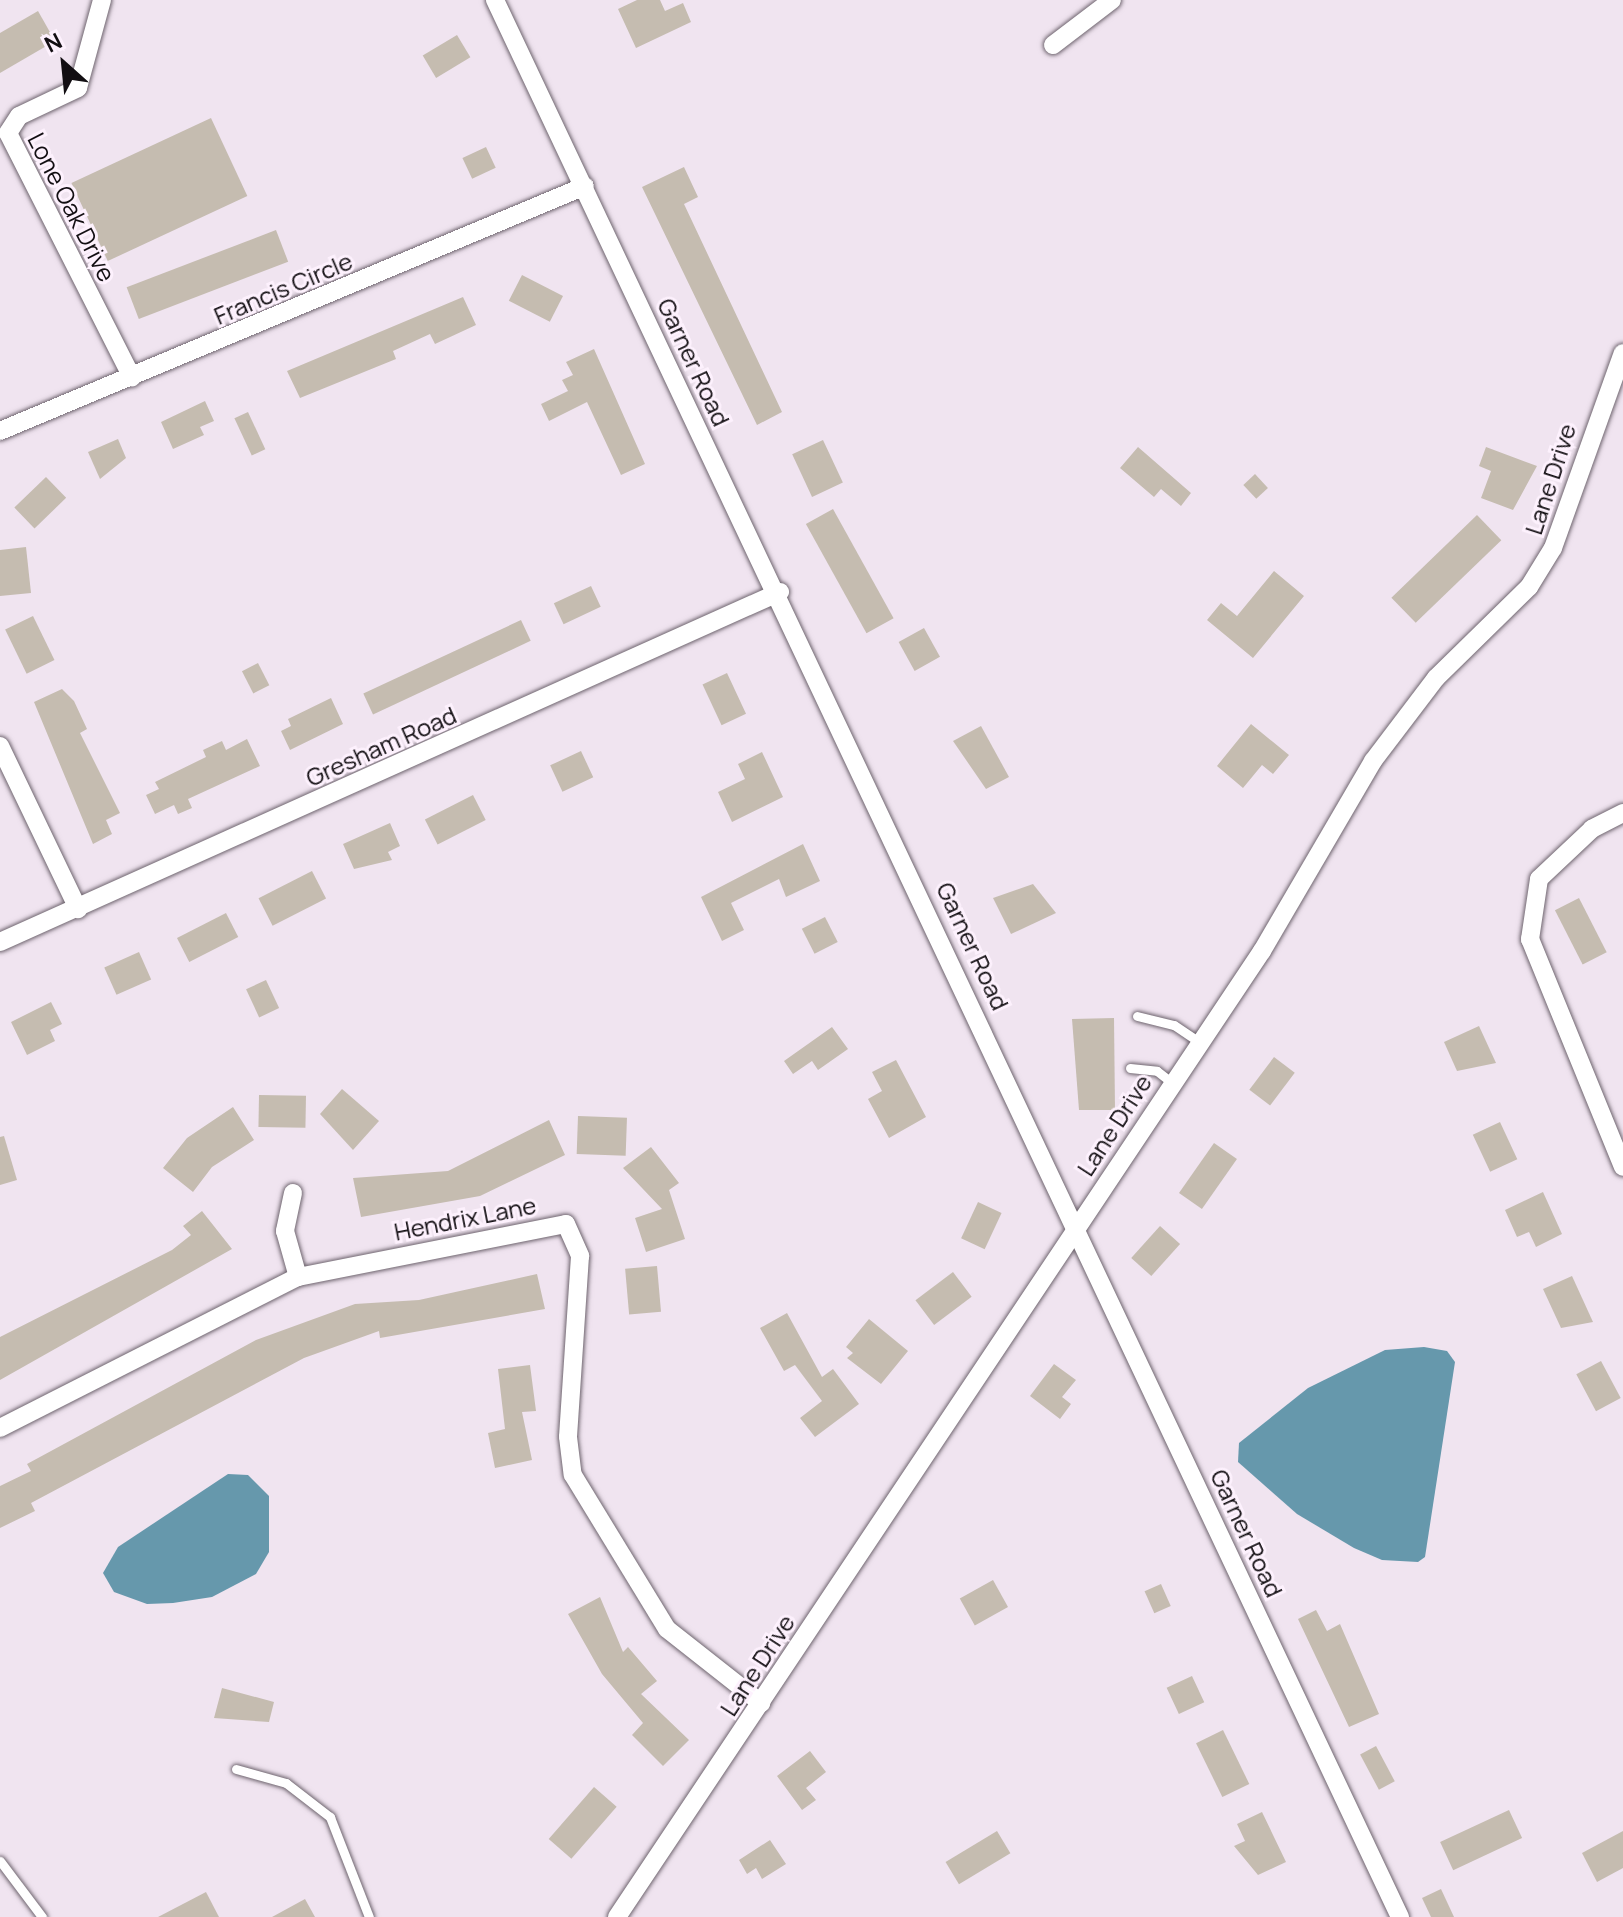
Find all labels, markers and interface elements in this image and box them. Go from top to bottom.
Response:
north arrow [24,24,104,104]
text: N [39,26,67,60]
street label: Lone Oak Drive [22,128,122,286]
street label: Francis Circle [210,246,356,330]
street label: Garner Road [652,294,736,430]
street label: Lane Drive [1519,420,1581,538]
street label: Gresham Road [301,700,461,792]
street label: Garner Road [931,878,1015,1014]
street label: Lane Drive [1071,1069,1157,1181]
street label: Hendrix Lane [392,1190,538,1246]
street label: Garner Road [1205,1465,1289,1601]
street label: Lane Drive [714,1609,800,1721]

